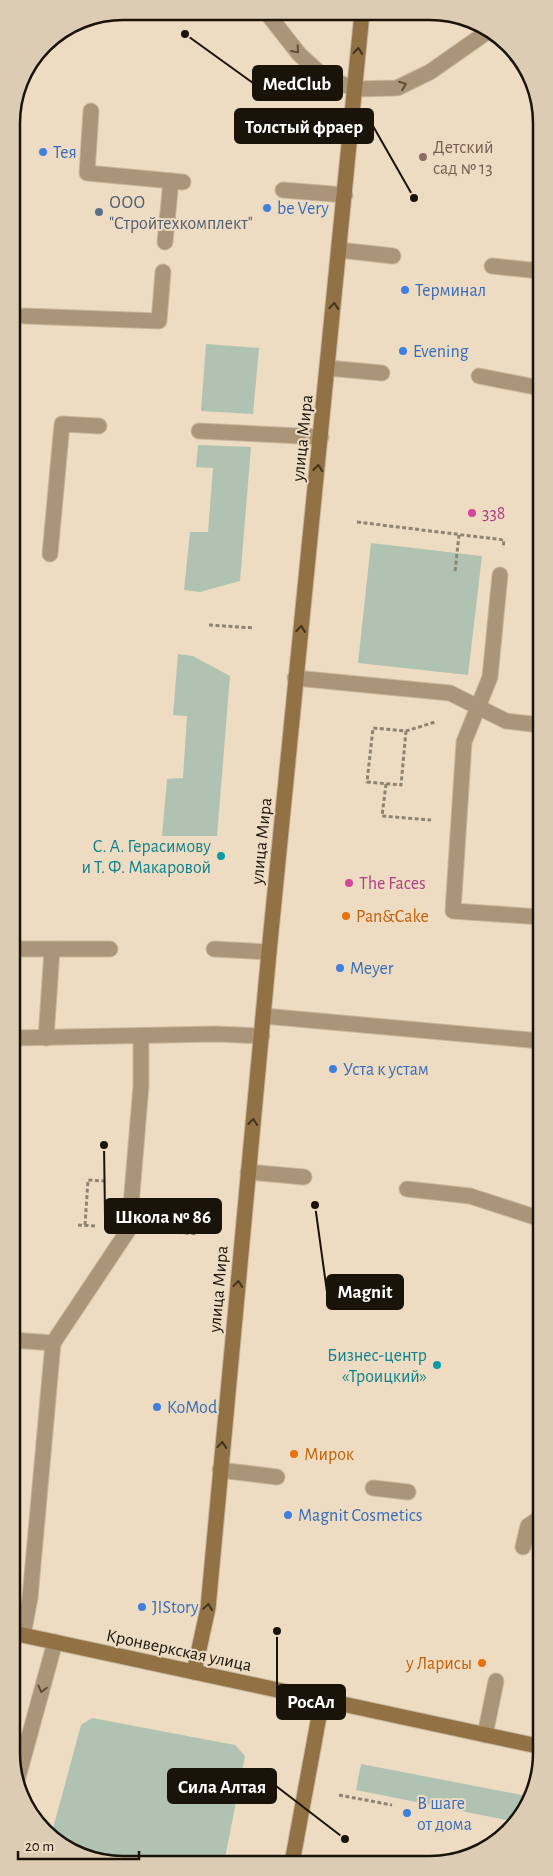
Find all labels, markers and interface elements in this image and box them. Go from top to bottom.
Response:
one-way arrow [291,44,299,53]
one-way arrow [352,47,363,55]
callout: MedClub [253,66,342,100]
text: MedClub [263,75,331,94]
one-way arrow [398,80,406,90]
callout: Толстый фраер [235,109,373,143]
text: Толстый фраер [245,118,363,137]
place label: Детский сад № 13 [433,139,494,178]
place label: Тея [53,144,77,162]
marker: Тея [37,146,49,158]
marker: Детский сад № 13 [417,151,429,163]
place label: ООО "Стройтехкомплект" [109,194,253,233]
place label: be Very [277,200,329,218]
marker: be Very [261,202,273,214]
marker: ООО "Стройтехкомплект" [93,206,105,218]
place label: Терминал [415,282,486,300]
marker: Терминал [399,284,411,296]
one-way arrow [328,302,339,310]
place label: Evening [413,343,469,361]
marker: Evening [397,345,409,357]
street label: улица Мира [289,394,317,483]
one-way arrow [312,464,323,472]
place label: 338 [482,505,505,523]
marker: 338 [466,507,478,519]
one-way arrow [295,625,306,633]
street label: улица Мира [248,797,276,886]
place label: С. А. Герасимову и Т. Ф. Макаровой [82,838,211,877]
marker: С. А. Герасимову и Т. Ф. Макаровой [215,850,227,862]
place label: The Faces [359,875,426,893]
marker: The Faces [343,877,355,889]
place label: Pan&Cake [356,908,429,926]
marker: Pan&Cake [340,910,352,922]
place label: Meyer [350,960,394,978]
marker: Meyer [334,962,346,974]
place label: Уста к устам [343,1061,429,1079]
marker: Уста к устам [327,1063,339,1075]
one-way arrow [247,1117,258,1125]
callout: Школа № 86 [105,1199,221,1233]
text: Школа № 86 [115,1208,211,1227]
street label: улица Мира [206,1245,232,1334]
callout: Magnit [327,1275,403,1309]
one-way arrow [232,1279,243,1287]
text: Magnit [337,1283,393,1302]
place label: Бизнес-центр «Троицкий» [327,1347,427,1386]
marker: Бизнес-центр «Троицкий» [431,1359,443,1371]
place label: KoMod [167,1399,217,1417]
marker: KoMod [151,1401,163,1413]
one-way arrow [216,1441,227,1449]
place label: Мирок [304,1446,355,1464]
marker: Мирок [288,1448,300,1460]
place label: Magnit Cosmetics [298,1507,422,1525]
marker: Magnit Cosmetics [282,1509,294,1521]
place label: JIStory [152,1599,199,1617]
marker: JIStory [136,1601,148,1613]
one-way arrow [202,1603,212,1611]
street label: Кронверкская улица [104,1627,253,1675]
place label: у Ларисы [405,1655,472,1673]
marker: у Ларисы [476,1657,488,1669]
one-way arrow [37,1684,47,1692]
callout: РосАл [277,1685,345,1719]
text: РосАл [287,1693,335,1712]
callout: Сила Алтая [168,1769,276,1803]
text: Сила Алтая [178,1778,266,1797]
place label: В шаге от дома [417,1795,472,1834]
marker: В шаге от дома [401,1807,413,1819]
scale bar [18,1828,139,1860]
text: 20 m [25,1839,54,1854]

